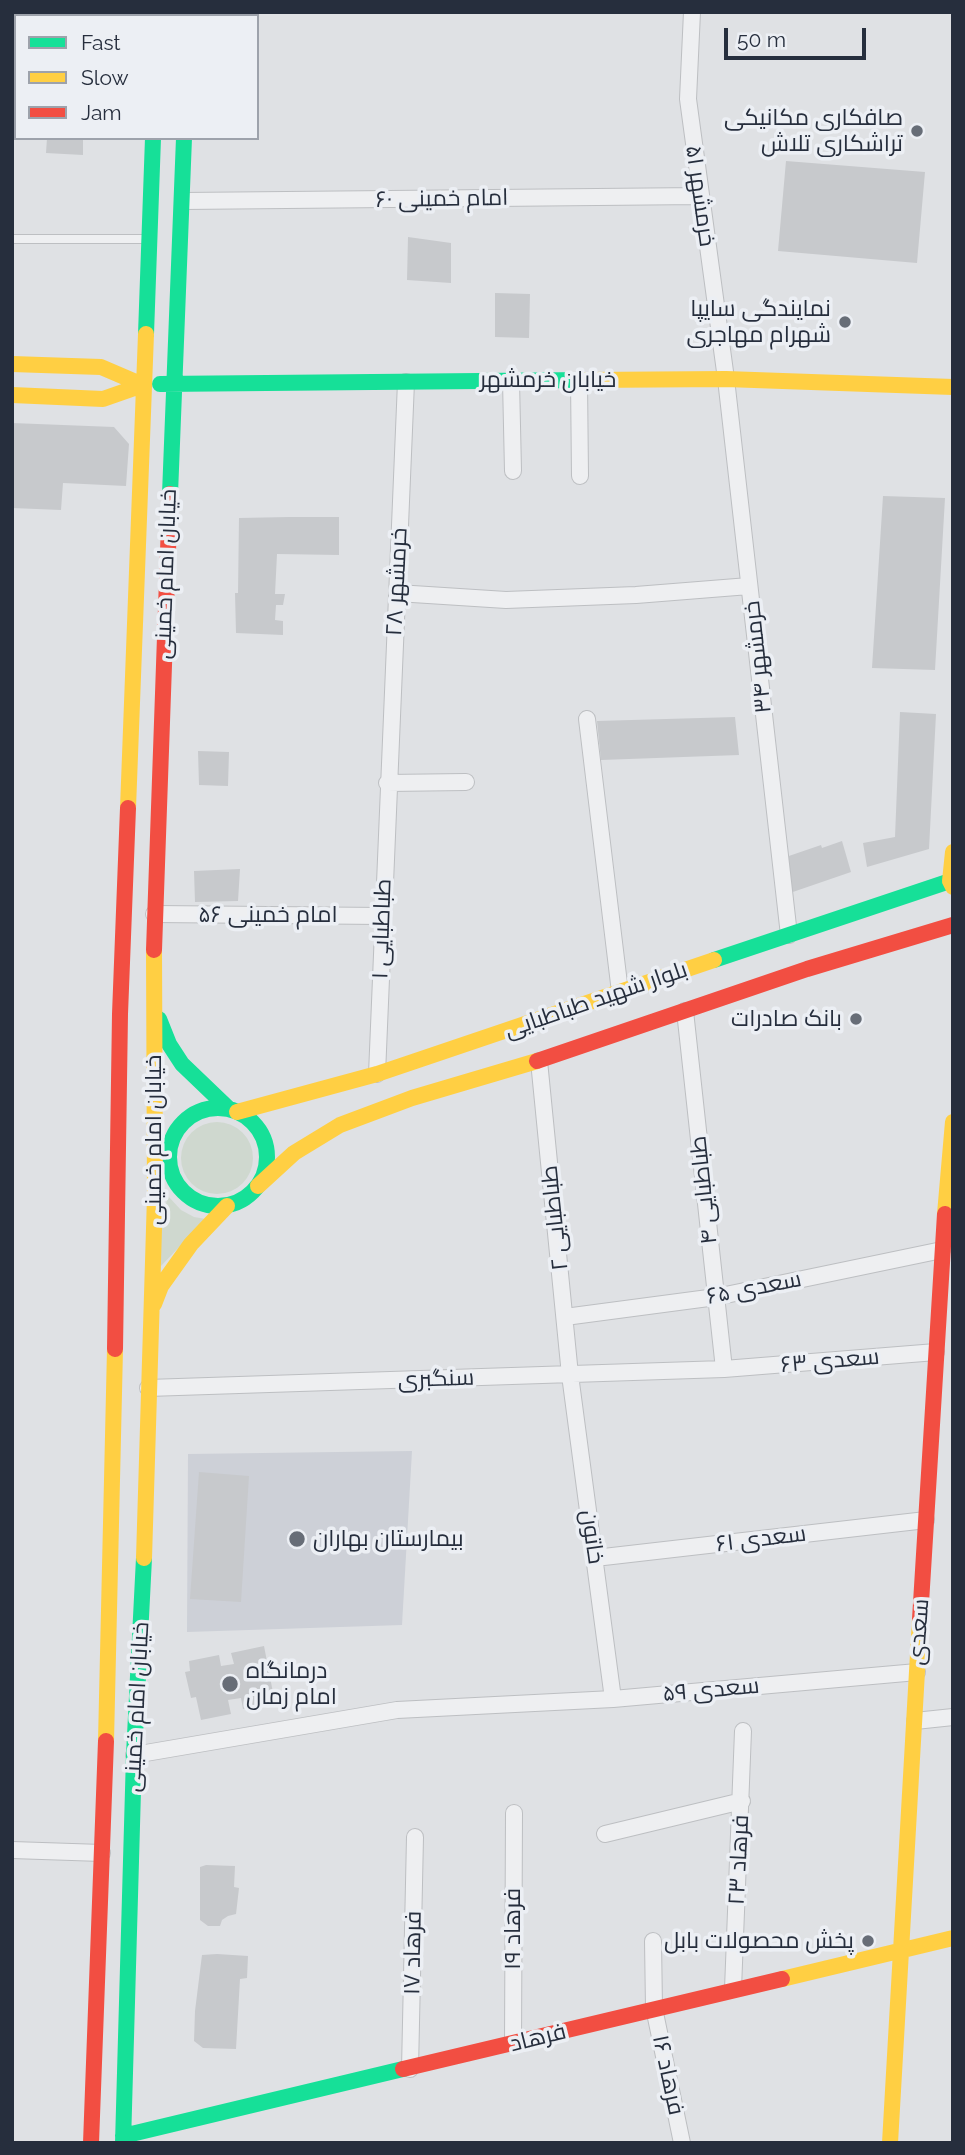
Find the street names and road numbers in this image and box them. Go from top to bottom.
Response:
street label: خرمشهر ۵۱ [679,144,721,248]
street label: امام خمینی ۶۰ [375,184,509,214]
street label: خیابان خرمشهر [480,366,616,394]
street label: خیابان امام خمینی [149,488,183,660]
street label: خرمشهر ۲۸ [380,527,414,637]
street label: خرمشهر ۳۴ [738,599,778,715]
street label: طباطبایی ۱ [366,878,398,980]
street label: امام خمینی ۵۶ [198,901,338,929]
street label: بلوار شهید طباطبایی [501,956,691,1044]
street label: خیابان امام خمینی [140,1055,168,1225]
street label: طباطبایی ۴ [685,1134,723,1246]
street label: طباطبایی ۲ [536,1164,574,1272]
street label: سعدی ۶۵ [704,1265,804,1311]
street label: سعدی ۶۳ [780,1343,880,1379]
street label: سنگبری [397,1364,475,1394]
street label: خاتون [575,1508,609,1566]
street label: سعدی ۶۱ [714,1520,808,1558]
street label: سعدی [903,1598,935,1666]
street label: خیابان امام خمینی [119,1621,155,1793]
street label: سعدی ۵۹ [662,1672,760,1708]
street label: فرهاد ۲۳ [723,1814,755,1906]
street label: فرهاد ۱۹ [499,1888,527,1970]
street label: فرهاد ۱۷ [398,1911,428,1995]
street label: فرهاد [507,2018,569,2058]
street label: فرهاد ۱۶ [646,2033,690,2117]

